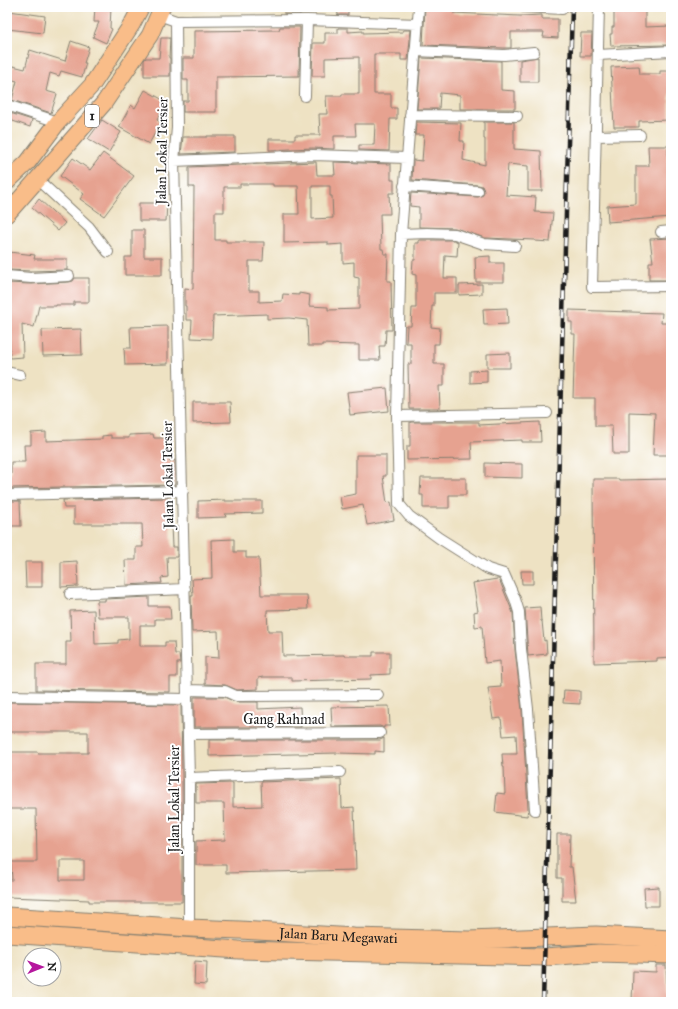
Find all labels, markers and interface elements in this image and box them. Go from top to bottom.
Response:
street label: Jalan Lokal Tersier [153,96,172,207]
road number: 1 [85,105,99,127]
street label: Jalan Lokal Tersier [159,420,178,531]
street label: Gang Rahmad [243,711,325,728]
street label: Jalan Lokal Tersier [166,744,184,855]
street label: Jalan Baru Megawati [276,924,398,947]
north arrow [22,947,62,987]
text: N [45,962,58,972]

